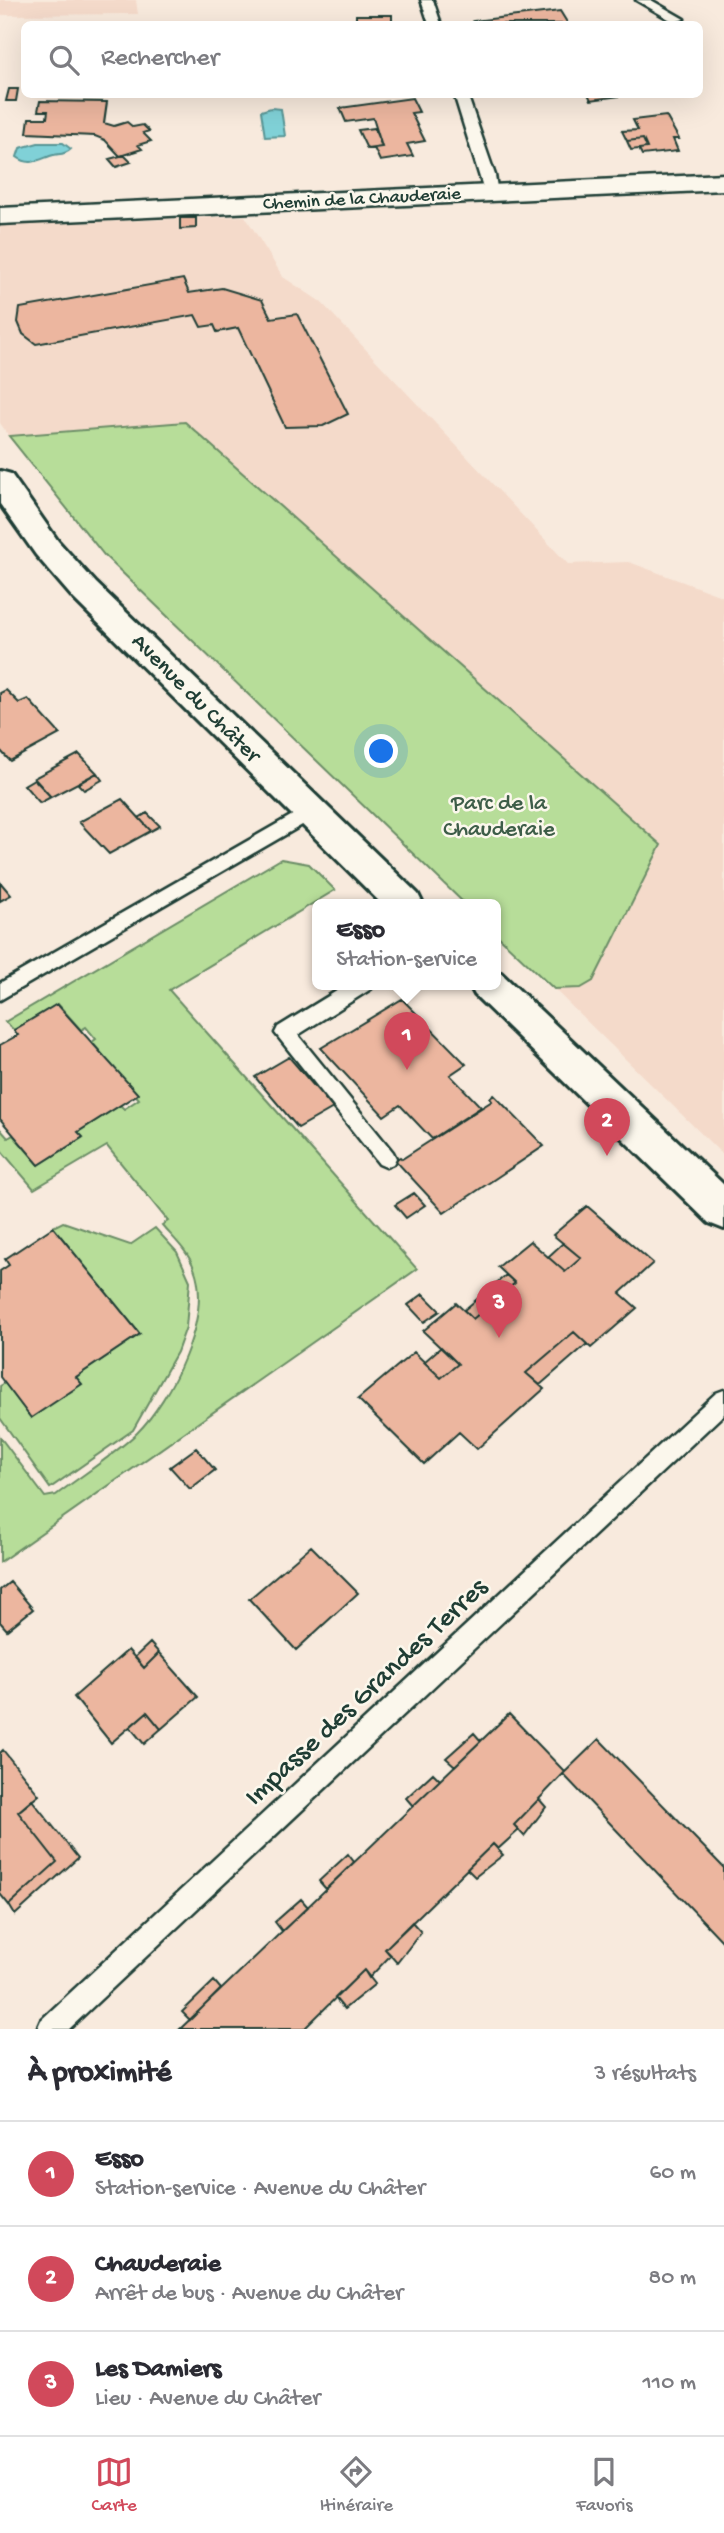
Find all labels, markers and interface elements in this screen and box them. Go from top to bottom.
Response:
search box [21,21,703,98]
icon: search [45,41,83,79]
text: Rechercher [101,44,219,75]
street label: Chemin de la Chauderaie [262,183,462,217]
street label: Avenue du Châter [125,629,266,770]
your location [364,734,398,768]
park label: Parc de la Chauderaie [443,791,556,844]
popup [312,899,501,990]
text: Esso [336,916,385,947]
text: Station-service [336,947,477,974]
pin: 1 [384,1012,430,1070]
pin: 2 [584,1098,630,1156]
pin: 3 [476,1280,522,1338]
street label: Impasse des Grandes Terres [239,1572,496,1814]
text: À proximité [28,2057,172,2092]
text: 3 résultats [594,2061,696,2088]
text: Esso [95,2145,144,2176]
text: 1 [46,2160,56,2187]
text: 60 m [650,2160,696,2187]
text: Station-service · Avenue du Châter [95,2176,425,2203]
text: Chauderaie [95,2250,221,2281]
text: 2 [45,2265,57,2292]
text: 80 m [649,2265,696,2292]
text: Arrêt de bus · Avenue du Châter [95,2281,403,2308]
text: Les Damiers [95,2355,221,2386]
text: 3 [45,2370,57,2397]
text: 110 m [643,2370,696,2397]
text: Lieu · Avenue du Châter [95,2386,321,2413]
tab: Carte [92,2453,137,2518]
tab: Itinéraire [320,2453,393,2518]
tab: Favoris [576,2453,632,2518]

